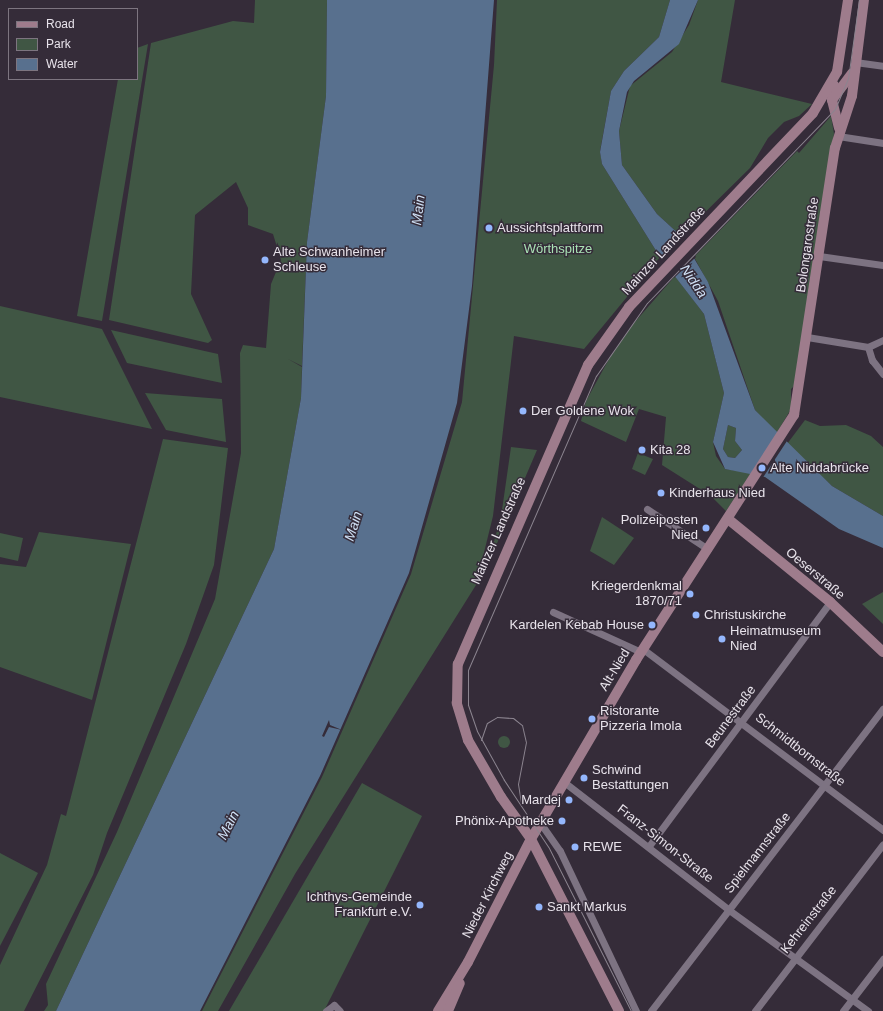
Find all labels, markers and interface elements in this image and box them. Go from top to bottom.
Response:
legend [8,8,138,80]
text: Road [46,17,75,31]
text: Park [46,37,71,51]
text: Water [46,57,78,71]
water label: Main [408,194,428,226]
street label: Bolongarostraße [794,196,822,294]
street label: Mainzer Landstraße [619,203,709,299]
place label: Aussichtsplattform [497,220,603,236]
marker: Aussichtsplattform [484,223,494,233]
park label: Wörthspitze [524,241,592,257]
place label: Alte Schwanheimer Schleuse [273,245,385,276]
marker: Alte Schwanheimer Schleuse [260,255,270,265]
water label: Nidda [677,261,711,301]
place label: Der Goldene Wok [531,403,634,419]
marker: Der Goldene Wok [518,406,528,416]
place label: Kita 28 [650,442,690,458]
marker: Kita 28 [637,445,647,455]
place label: Alte Niddabrücke [770,460,869,476]
marker: Alte Niddabrücke [757,463,767,473]
street label: Mainzer Landstraße [468,475,530,587]
place label: Kinderhaus Nied [669,485,765,501]
marker: Kinderhaus Nied [656,488,666,498]
water label: Main [341,509,365,543]
place label: Polizeiposten Nied [621,513,698,544]
marker: Polizeiposten Nied [701,523,711,533]
street label: Oeserstraße [782,545,848,603]
place label: Kriegerdenkmal 1870/71 [591,579,682,610]
marker: Kriegerdenkmal 1870/71 [685,589,695,599]
place label: Christuskirche [704,607,786,623]
marker: Christuskirche [691,610,701,620]
place label: Kardelen Kebab House [510,617,644,633]
marker: Kardelen Kebab House [647,620,657,630]
place label: Heimatmuseum Nied [730,624,821,655]
marker: Heimatmuseum Nied [717,634,727,644]
street label: Alt-Nied [596,646,634,694]
street label: Beunestraße [702,683,760,751]
place label: Ristorante Pizzeria Imola [600,704,682,735]
street label: Schmidtbornstraße [752,710,848,790]
marker: Ristorante Pizzeria Imola [587,714,597,724]
place label: Schwind Bestattungen [592,763,669,794]
marker: Schwind Bestattungen [579,773,589,783]
place label: Mardej [521,792,561,808]
marker: Mardej [564,795,574,805]
street label: Franz-Simon-Straße [614,802,716,886]
water label: Main [214,808,242,842]
street label: Spielmannstraße [722,809,794,897]
place label: Phönix-Apotheke [455,813,554,829]
marker: Phönix-Apotheke [557,816,567,826]
place label: REWE [583,839,622,855]
marker: REWE [570,842,580,852]
street label: Nieder Kirchweg [459,849,517,941]
street label: Kehreinstraße [778,883,840,957]
place label: Ichthys-Gemeinde Frankfurt e.V. [307,890,412,921]
place label: Sankt Markus [547,899,626,915]
marker: Ichthys-Gemeinde Frankfurt e.V. [415,900,425,910]
marker: Sankt Markus [534,902,544,912]

